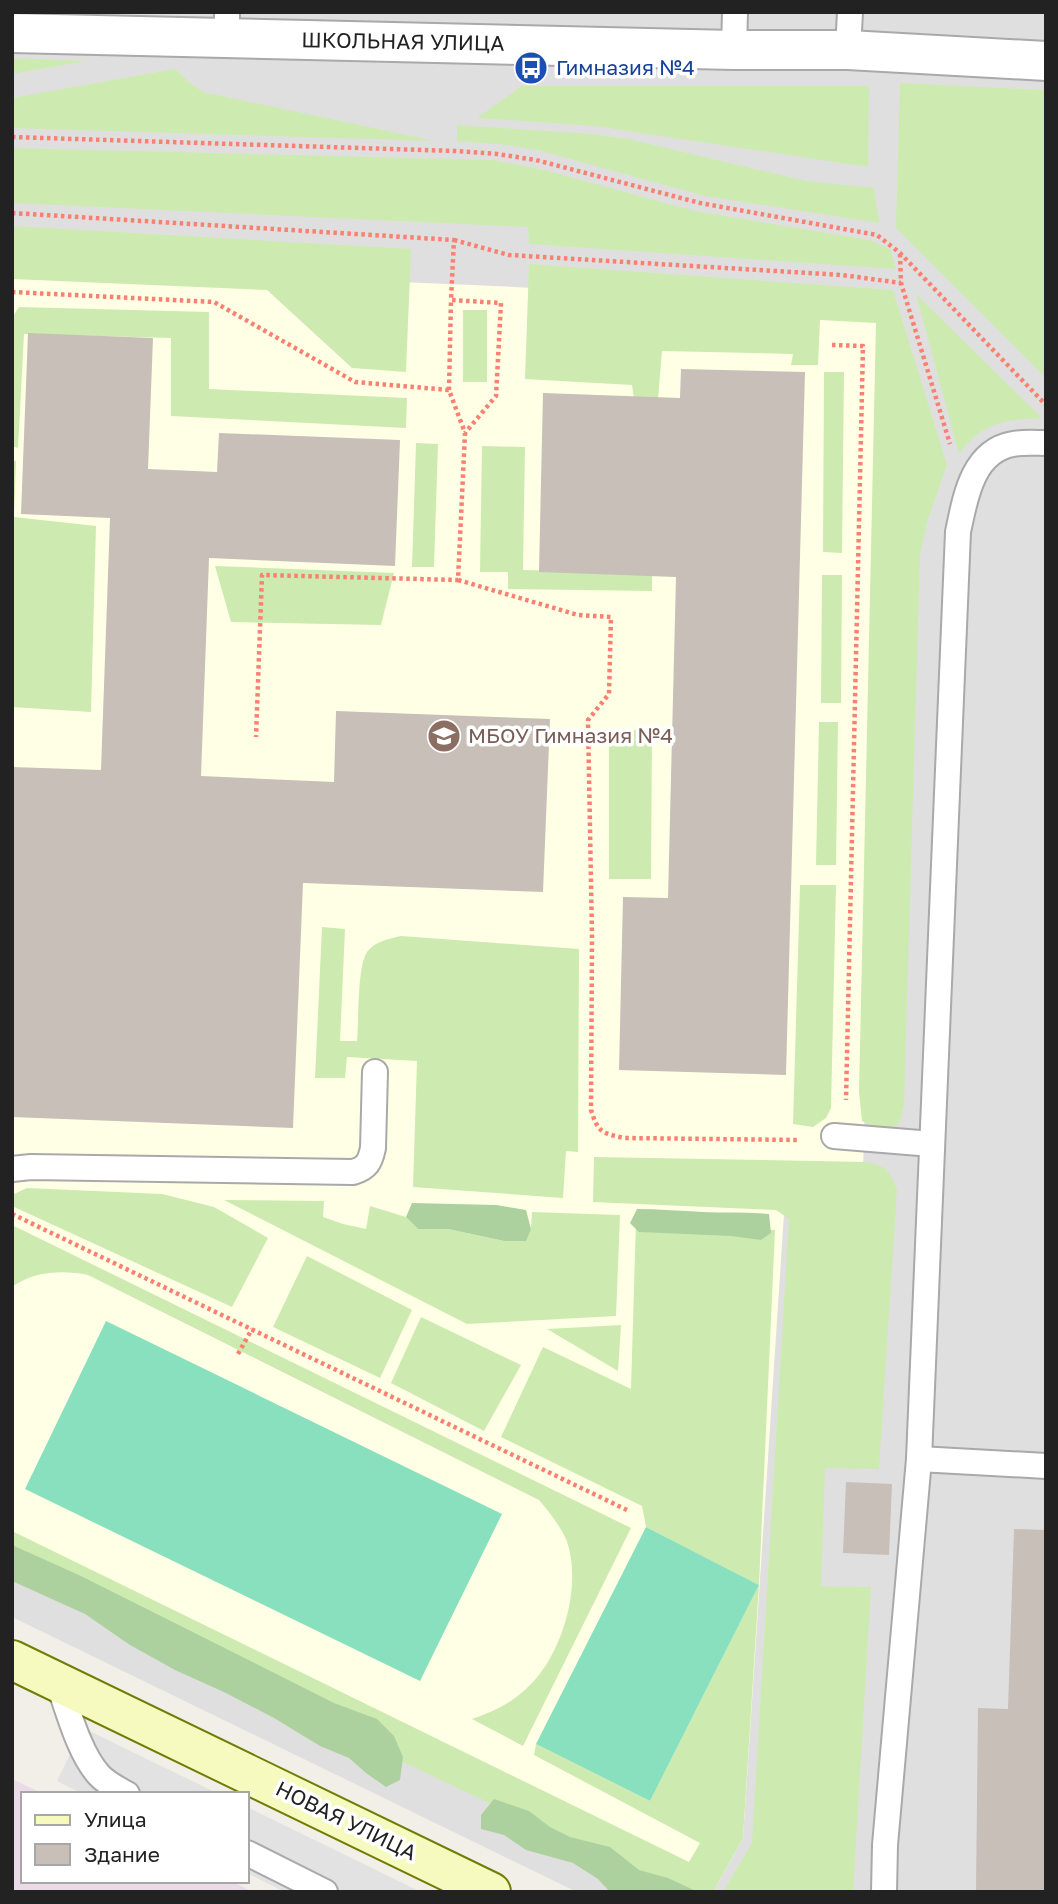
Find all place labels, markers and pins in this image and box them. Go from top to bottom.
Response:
bus stop icon: Гимназия №4 [512,49,550,87]
place label: Гимназия №4 [556,54,695,80]
school or university icon: МБОУ Гимназия №4 [425,717,463,755]
place label: МБОУ Гимназия №4 [468,722,673,748]

